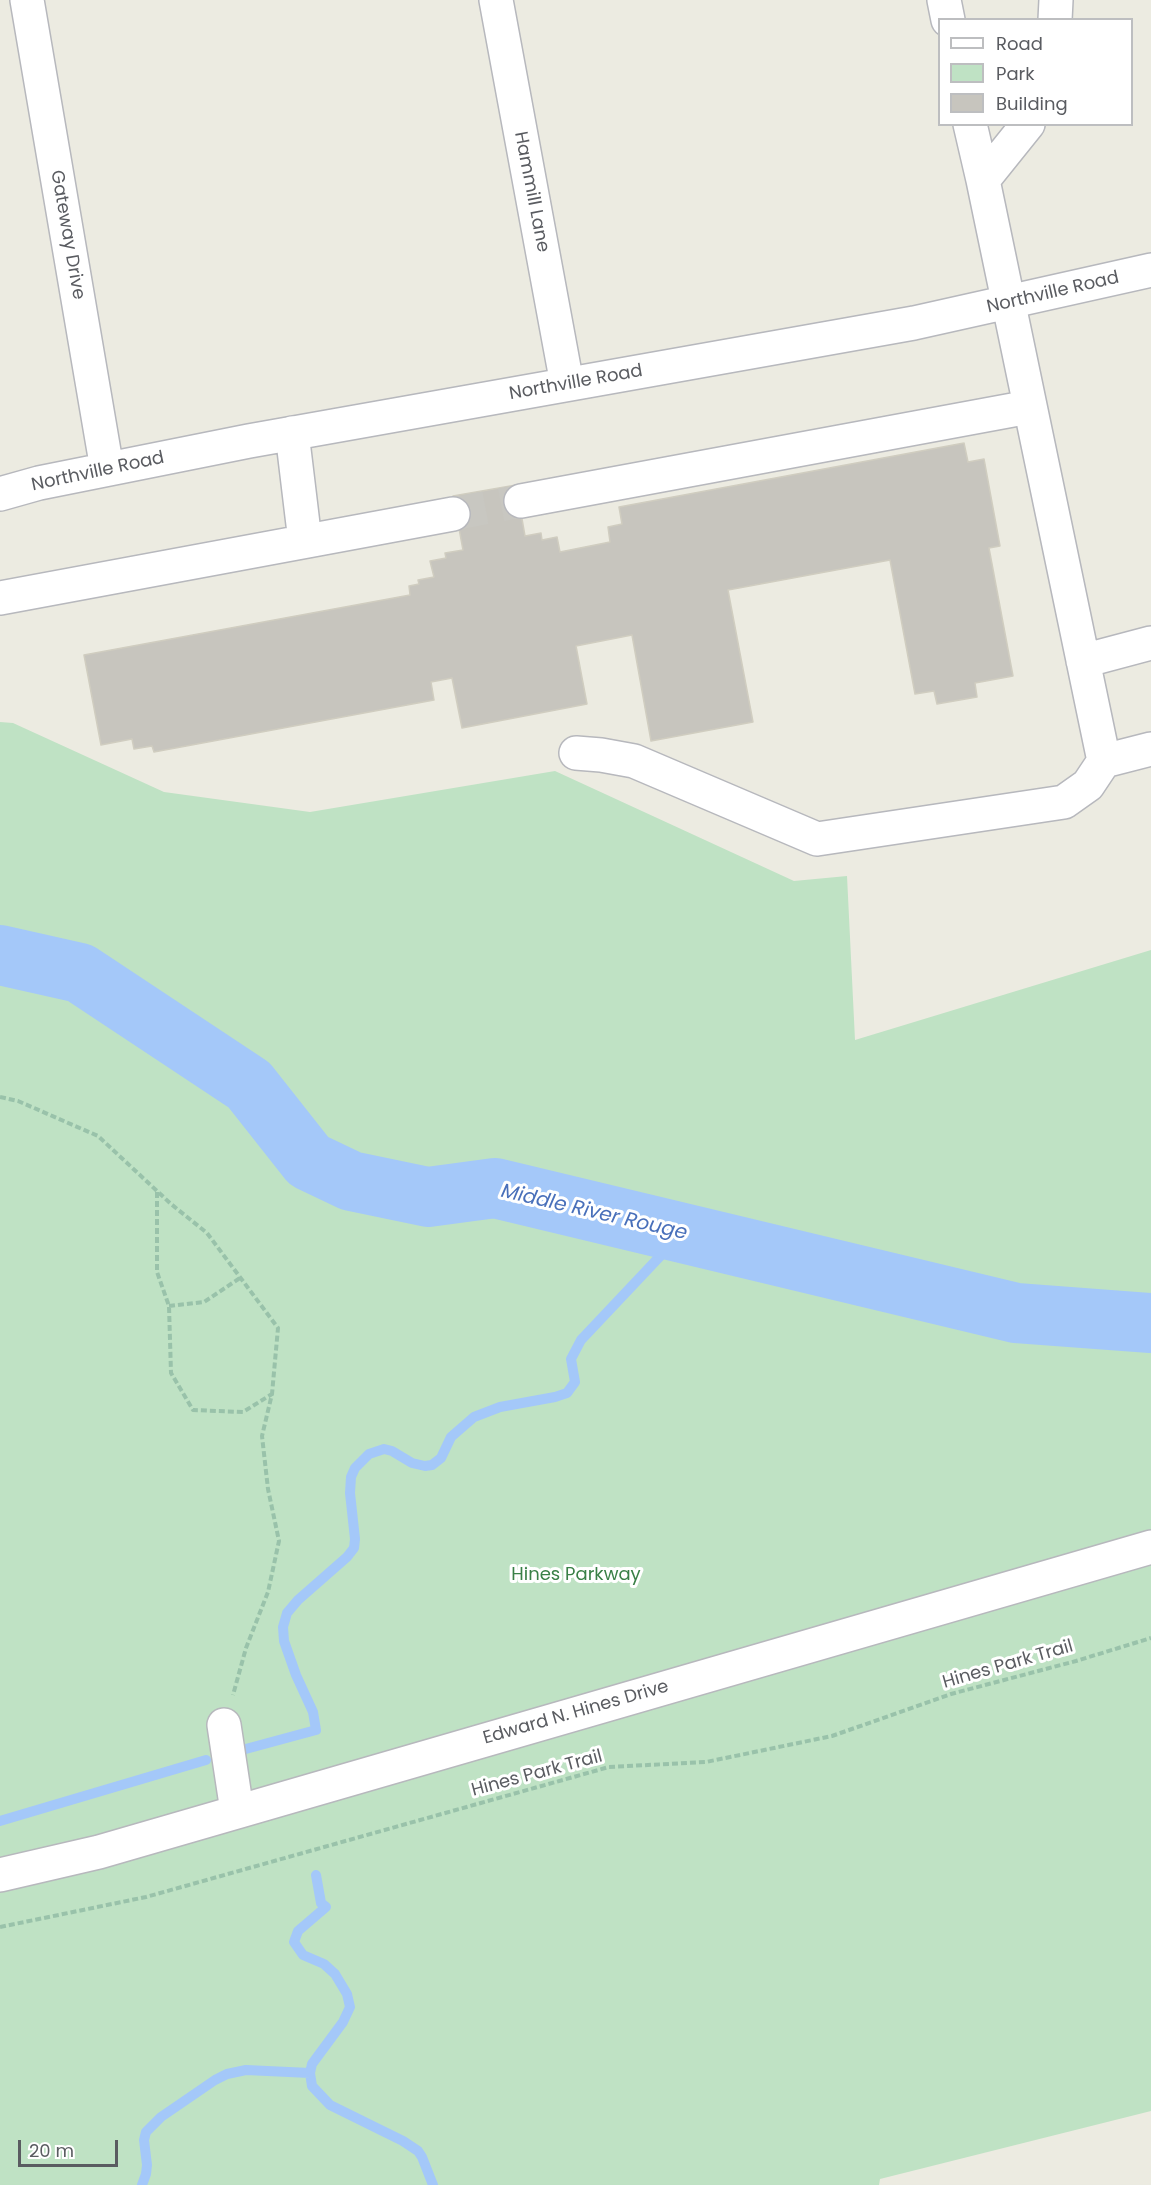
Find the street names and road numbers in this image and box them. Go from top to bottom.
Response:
street label: Hammill Lane [509,130,553,254]
street label: Gateway Drive [45,169,89,301]
street label: Northville Road [985,267,1121,319]
street label: Northville Road [508,361,644,405]
street label: Northville Road [30,447,166,497]
street label: Hines Park Trail [940,1636,1076,1694]
street label: Edward N. Hines Drive [481,1676,671,1750]
street label: Hines Park Trail [469,1746,605,1802]

